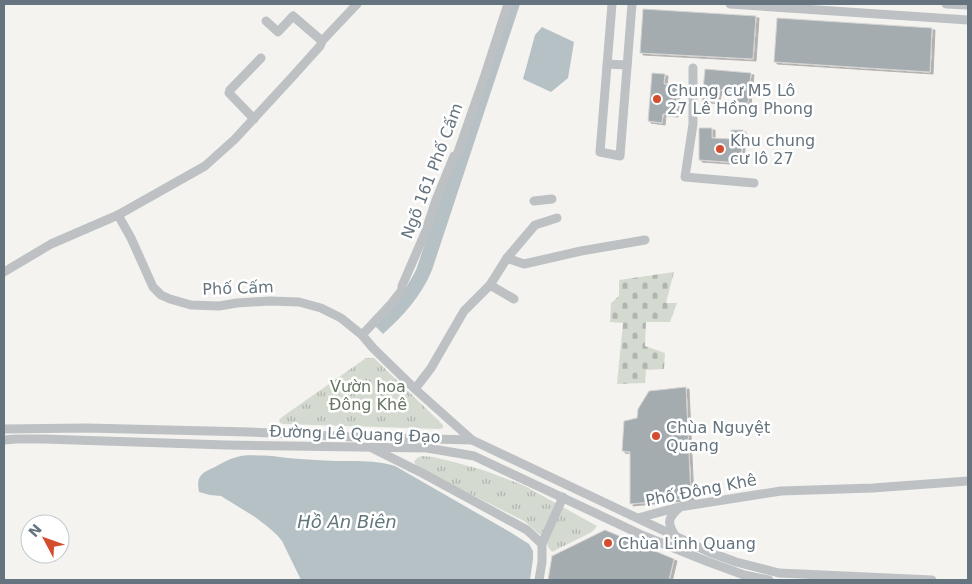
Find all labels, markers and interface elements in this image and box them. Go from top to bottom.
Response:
place label: Chung cư M5 Lô 27 Lê Hồng Phong [667,81,813,118]
marker: Chung cư M5 Lô 27 Lê Hồng Phong [651,93,663,105]
street label: Ngõ 161 Phố Cấm [397,100,467,242]
place label: Khu chung cư lô 27 [730,131,815,168]
marker: Khu chung cư lô 27 [714,143,726,155]
street label: Phố Cấm [202,277,274,299]
park label: Vườn hoa Đông Khê [329,377,407,414]
place label: Chùa Nguyệt Quang [666,418,770,455]
street label: Đường Lê Quang Đạo [269,422,441,446]
marker: Chùa Nguyệt Quang [650,430,662,442]
street label: Phố Đông Khê [644,470,758,510]
water label: Hồ An Biên [297,511,397,532]
north arrow [20,514,70,564]
text: N [25,521,45,540]
place label: Chùa Linh Quang [618,534,756,553]
marker: Chùa Linh Quang [602,537,614,549]

